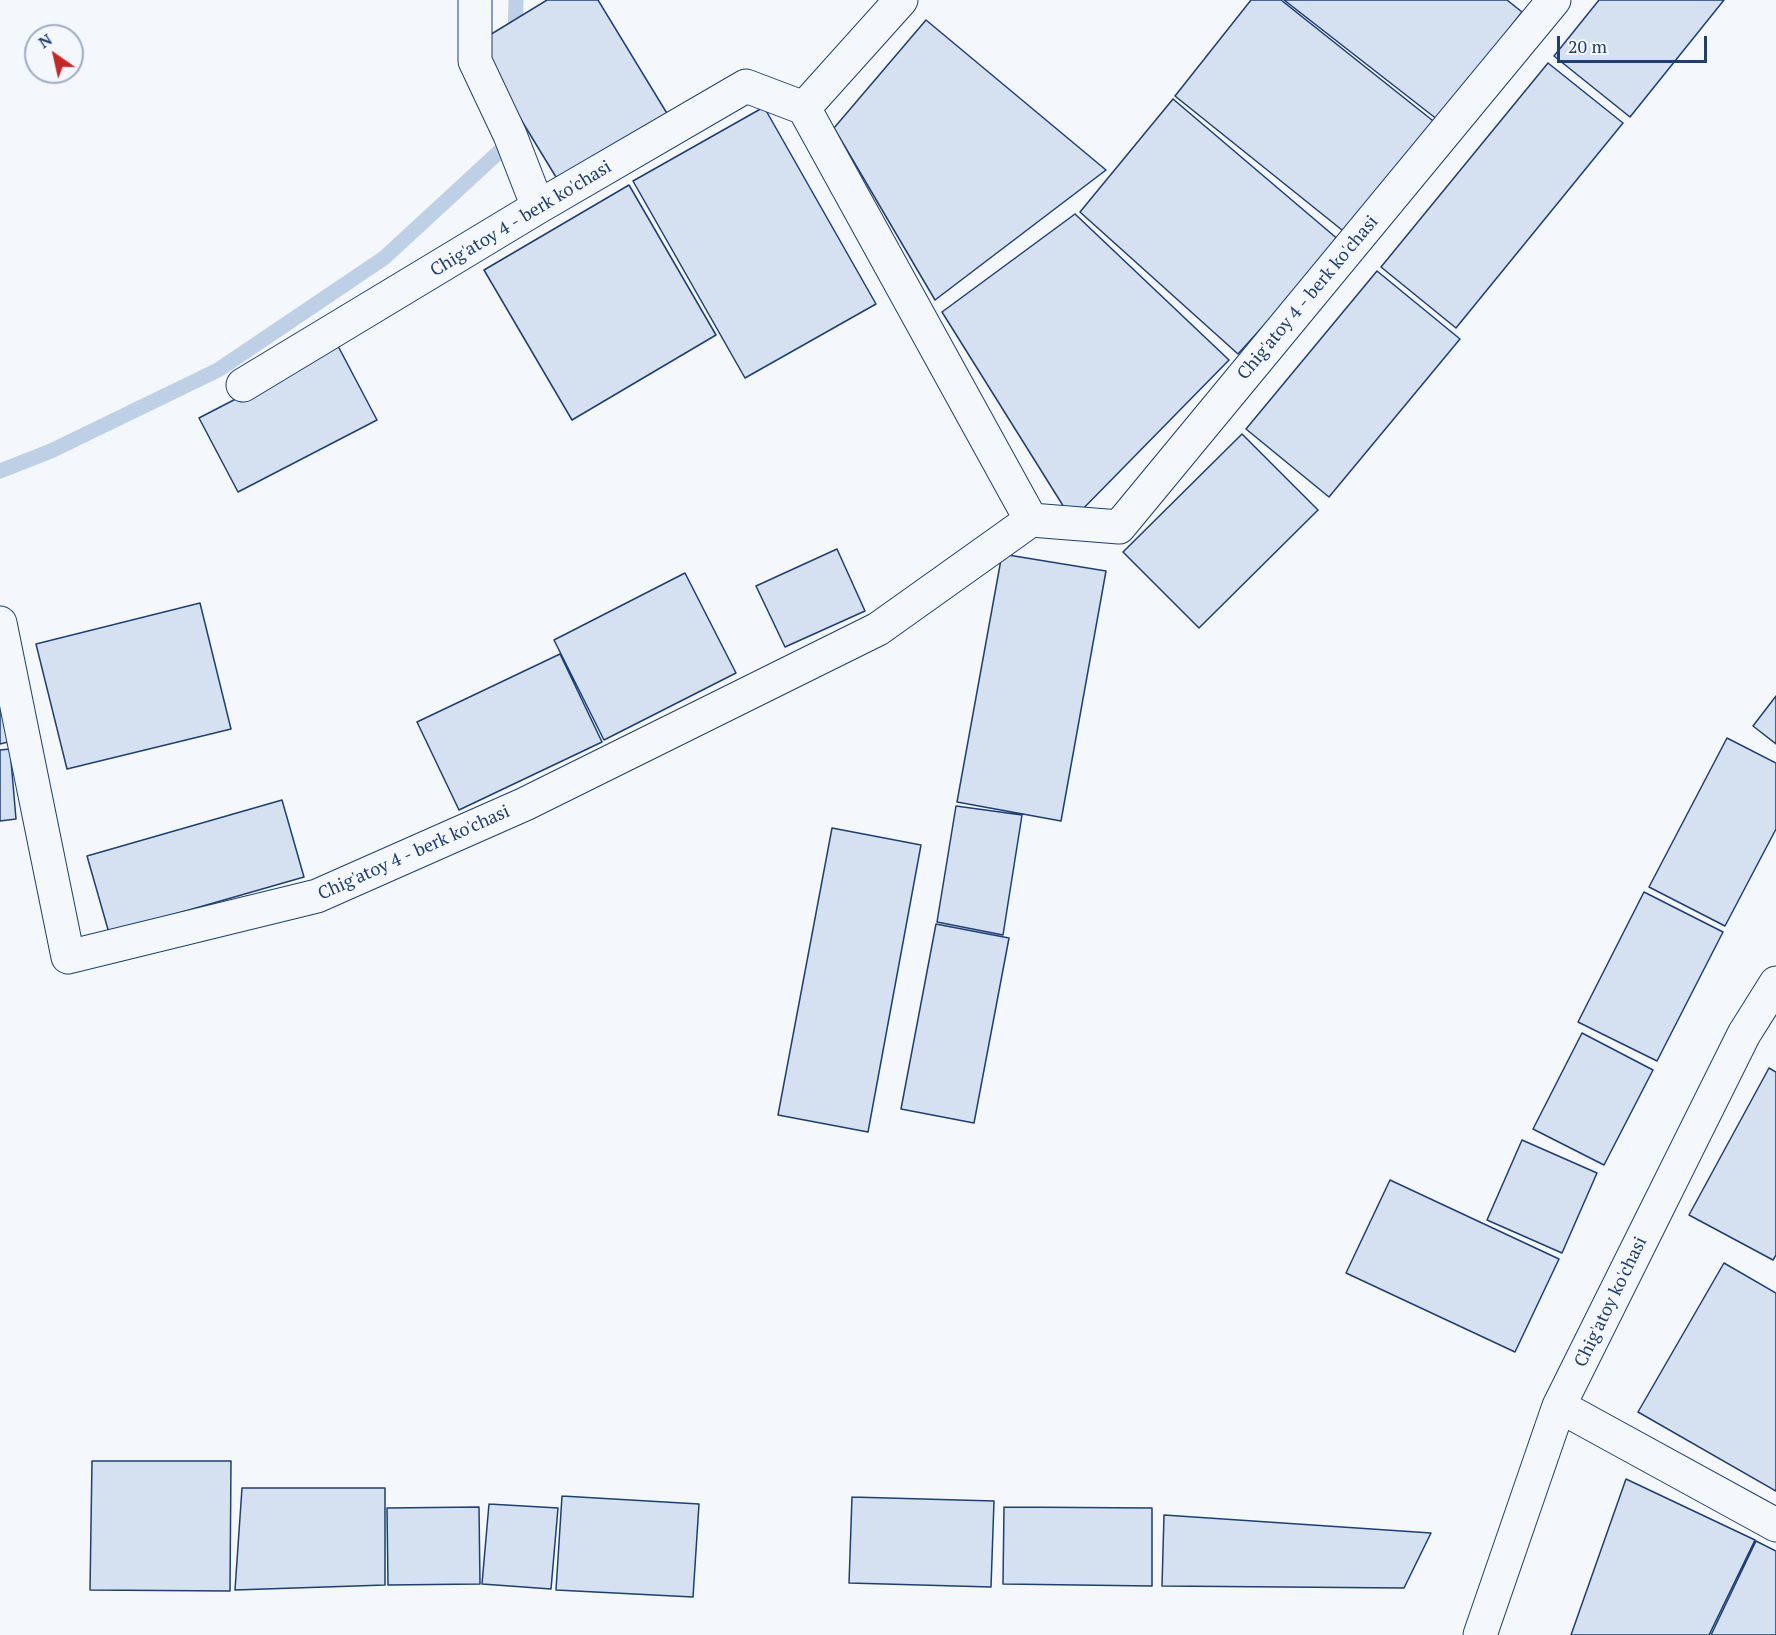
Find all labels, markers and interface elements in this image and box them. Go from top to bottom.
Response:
north arrow [24,24,84,84]
scale bar [1560,24,1710,62]
text: N [34,28,56,53]
text: 20 m [1568,34,1607,58]
street label: Chig'atoy 4 - berk ko'chasi [426,156,616,282]
street label: Chig'atoy 4 - berk ko'chasi [1233,212,1383,384]
street label: Chig'atoy 4 - berk ko'chasi [315,801,513,905]
street label: Chig'atoy ko'chasi [1570,1233,1652,1371]

